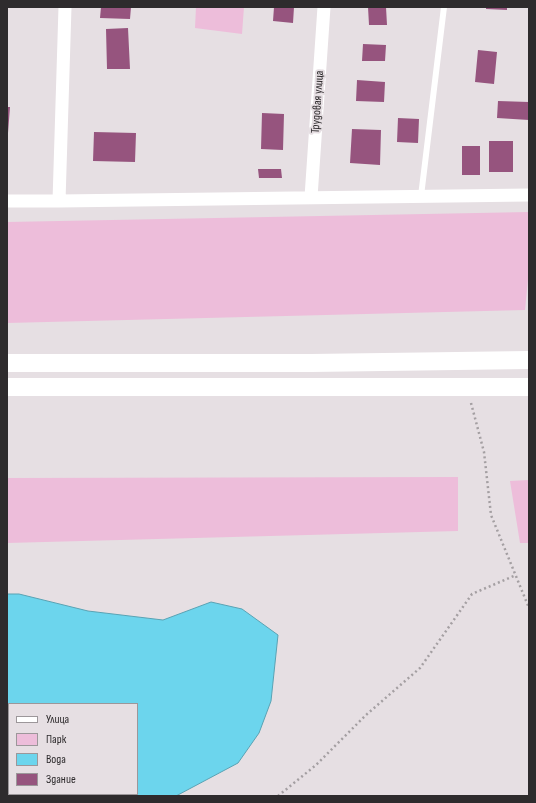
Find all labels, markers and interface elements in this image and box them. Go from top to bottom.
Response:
street label: Трудовая улица [309,70,327,134]
legend [8,703,138,795]
text: Улица [46,712,69,727]
text: Парк [46,732,66,747]
text: Вода [46,752,66,767]
text: Здание [46,772,76,787]

